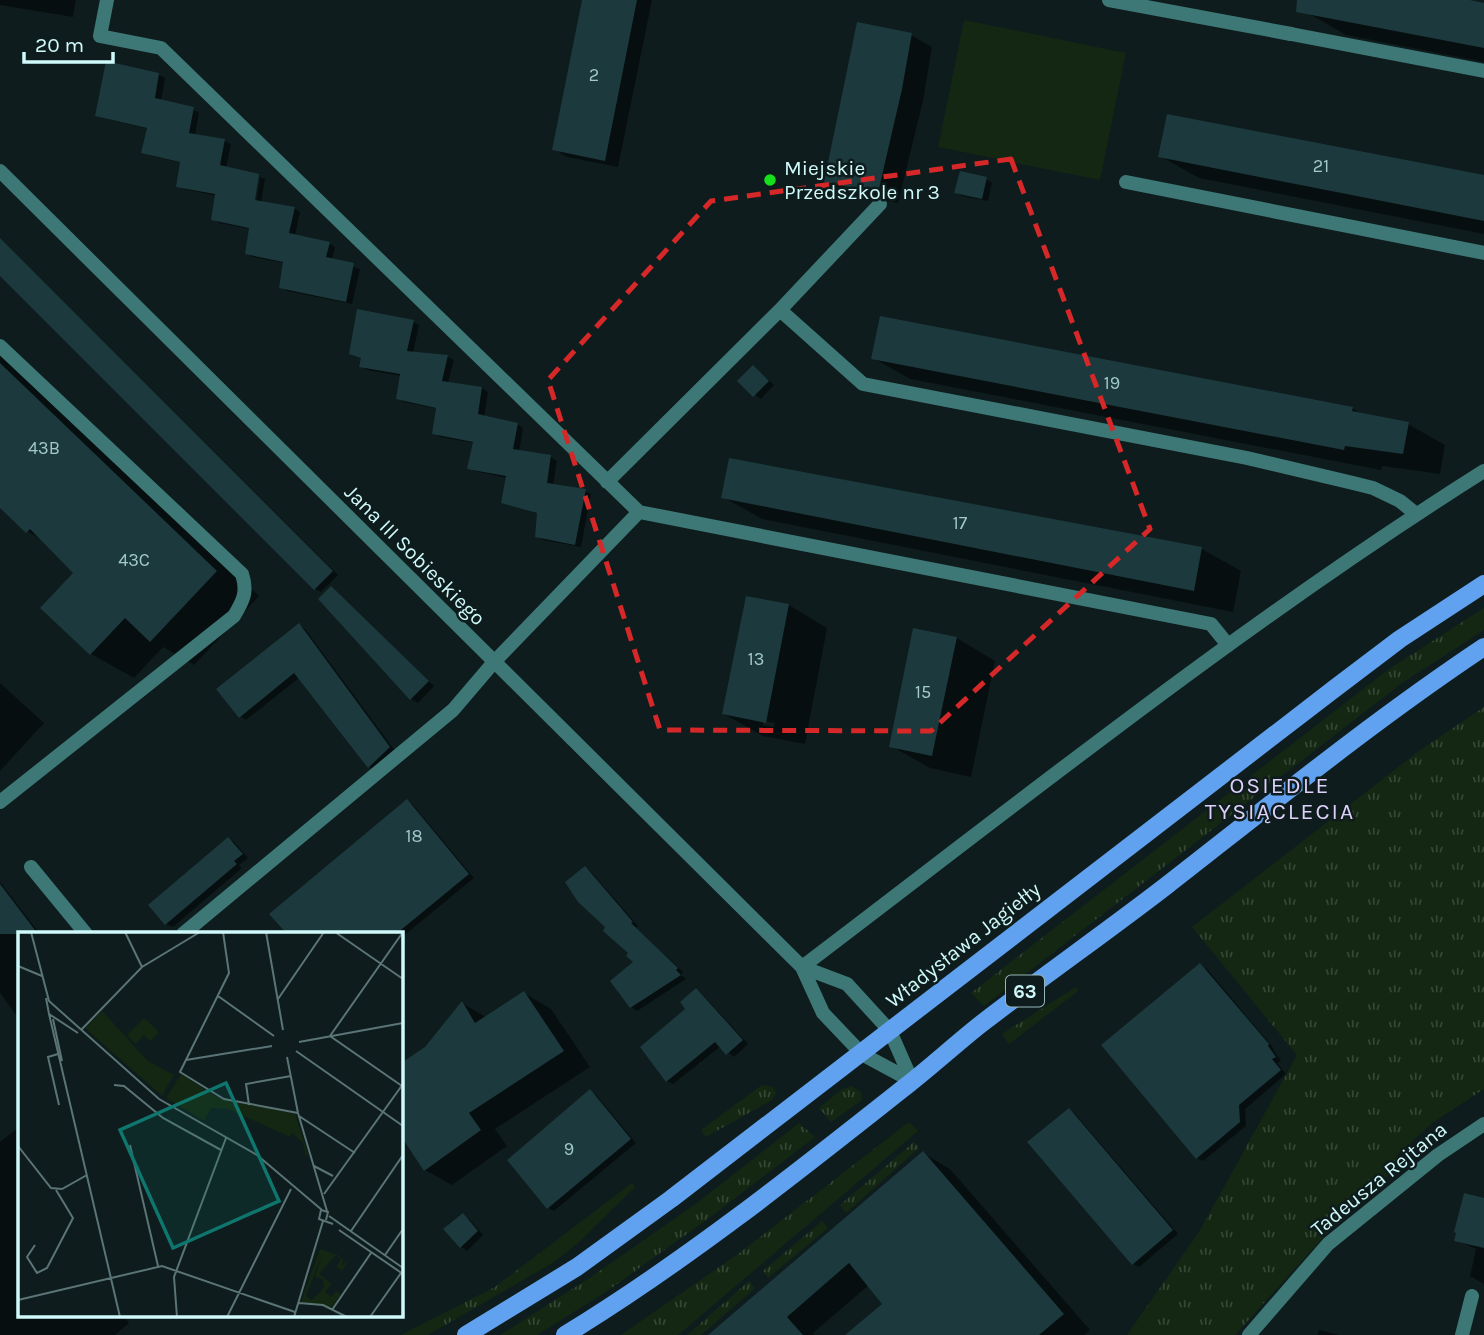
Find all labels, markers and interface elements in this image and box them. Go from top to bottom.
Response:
scale bar [24,21,114,65]
text: 20 m [35,33,84,57]
house number: 2 [589,64,599,86]
house number: 21 [1313,155,1329,177]
place label: Miejskie Przedszkole nr 3 [784,156,940,204]
marker: Miejskie Przedszkole nr 3 [762,172,778,188]
house number: 19 [1104,372,1120,394]
house number: 43B [28,437,60,459]
street label: Jana III Sobieskiego [340,480,490,630]
house number: 17 [953,512,968,534]
house number: 43C [118,549,150,571]
house number: 13 [748,648,764,670]
house number: 15 [915,681,931,703]
district label: OSIEDLE TYSIĄCLECIA [1205,772,1355,825]
house number: 18 [405,825,423,847]
street label: Władysława Jagiełły [881,877,1045,1013]
inset map [18,932,402,1318]
road number: 63 [1006,976,1044,1007]
street label: Tadeusza Rejtana [1306,1117,1452,1241]
house number: 9 [564,1138,574,1160]

